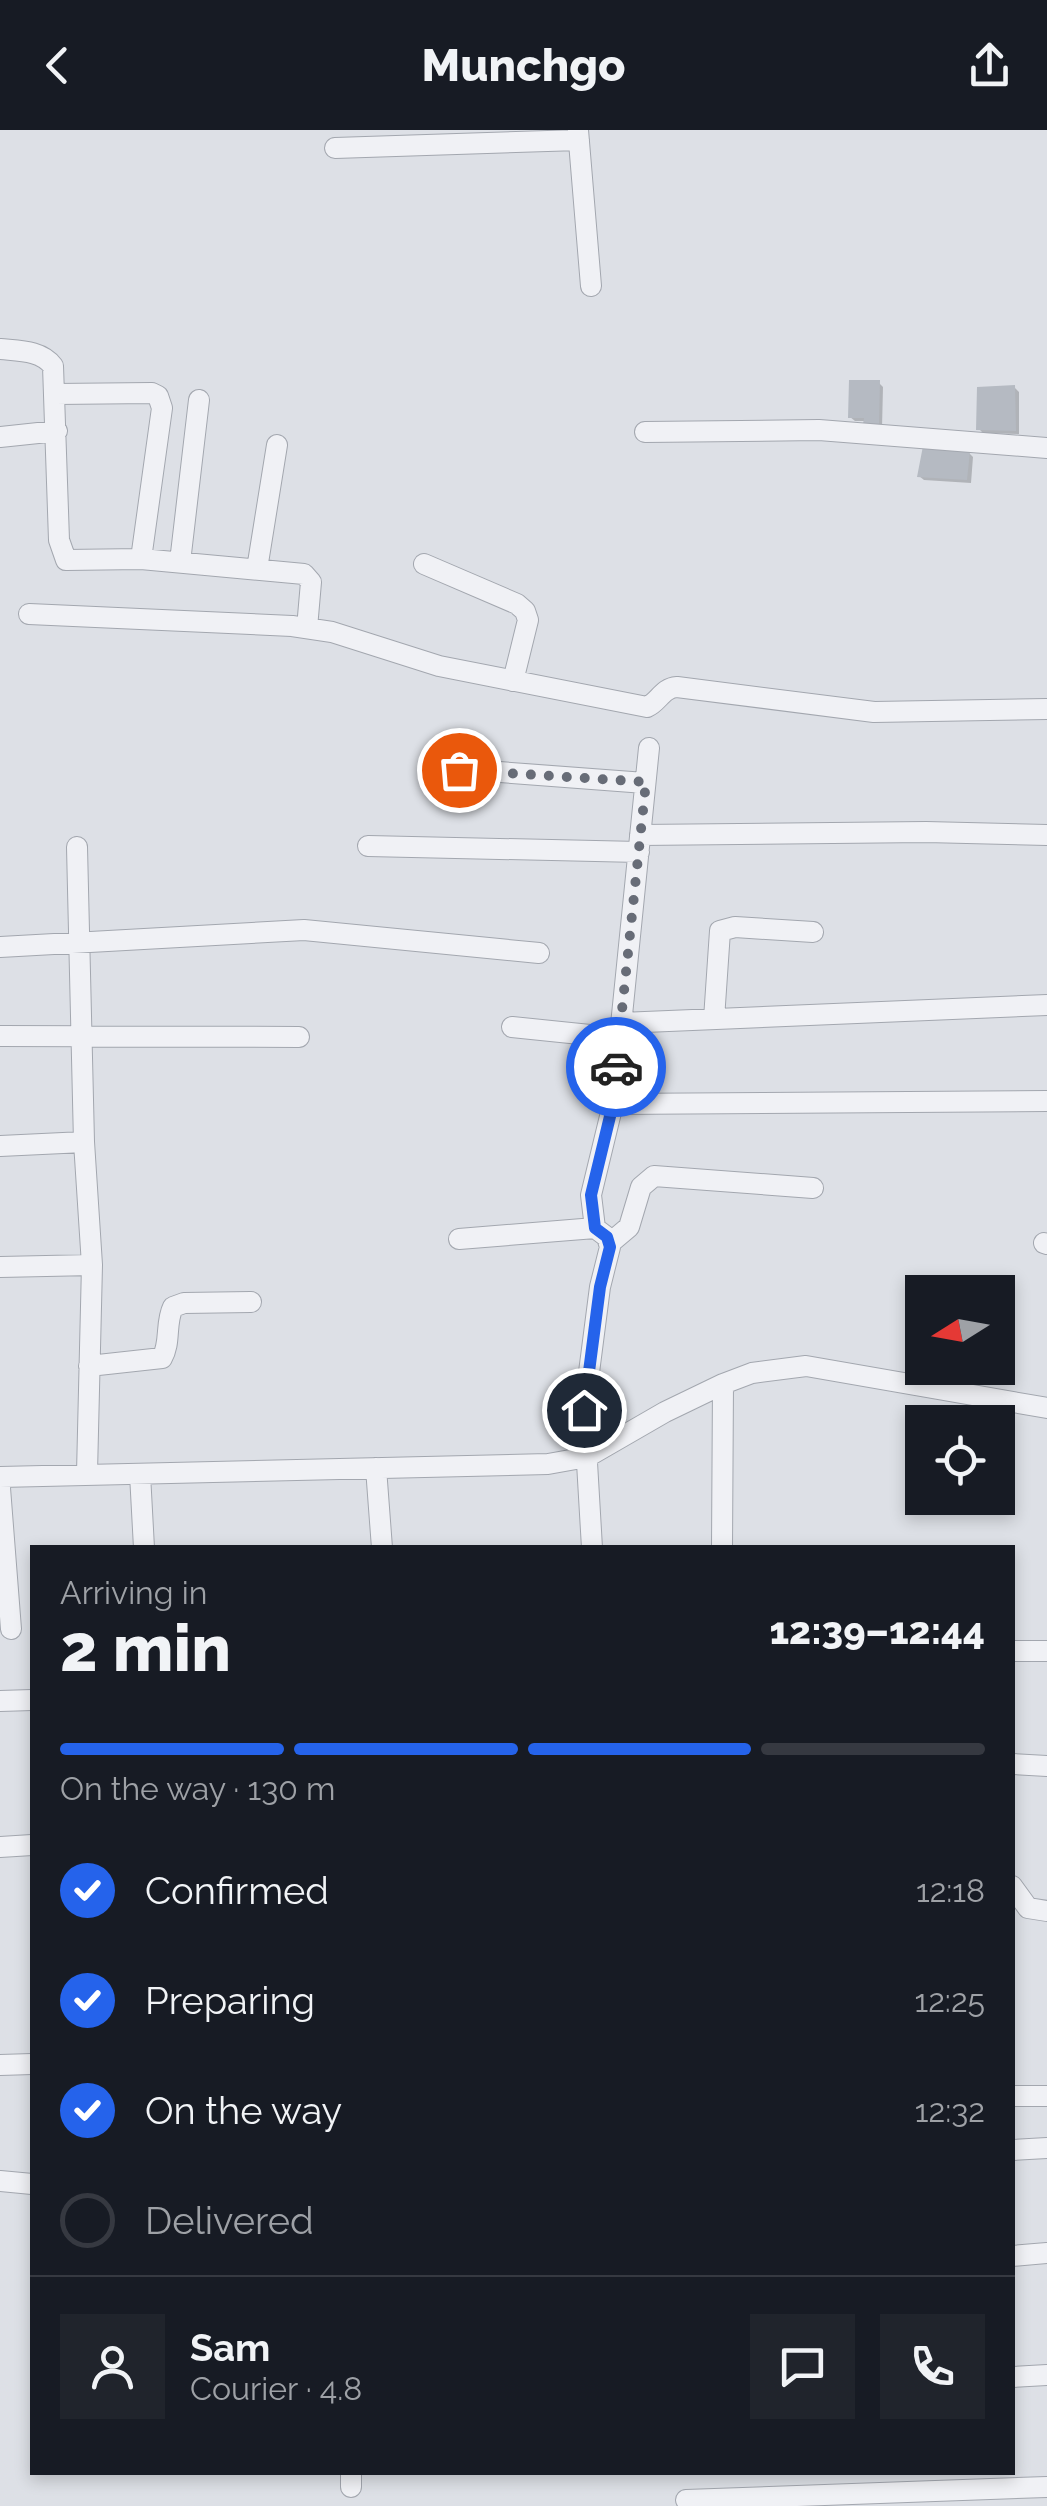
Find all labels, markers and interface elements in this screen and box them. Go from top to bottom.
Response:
icon: back [30,38,85,93]
icon: share [962,38,1017,93]
text: Munchgo [422,39,625,92]
pin [417,728,502,813]
icon: bag [432,743,487,798]
courier [566,1017,666,1117]
icon: car [589,1040,644,1095]
north arrow [905,1275,1015,1385]
map controls [905,1275,1015,1515]
pin [542,1368,627,1453]
icon: home [557,1383,612,1438]
button: locate [905,1405,1015,1515]
text: Arriving in [60,1574,207,1611]
text: 12:39–12:44 [769,1608,985,1653]
text: 2 min [60,1610,231,1686]
text: On the way · 130 m [60,1770,336,1807]
icon: check [60,1863,115,1918]
text: Confirmed [145,1868,329,1913]
text: 12:18 [916,1872,985,1909]
icon: check [60,1973,115,2028]
text: Preparing [145,1978,315,2023]
text: 12:25 [915,1982,985,2019]
icon: check [60,2083,115,2138]
text: On the way [145,2088,342,2133]
text: 12:32 [915,2092,985,2129]
text: Delivered [145,2198,314,2243]
button: person [60,2314,165,2419]
button: chat [750,2314,855,2419]
button: phone [880,2314,985,2419]
text: Sam [190,2325,270,2370]
text: Courier · 4.8 [190,2370,362,2407]

